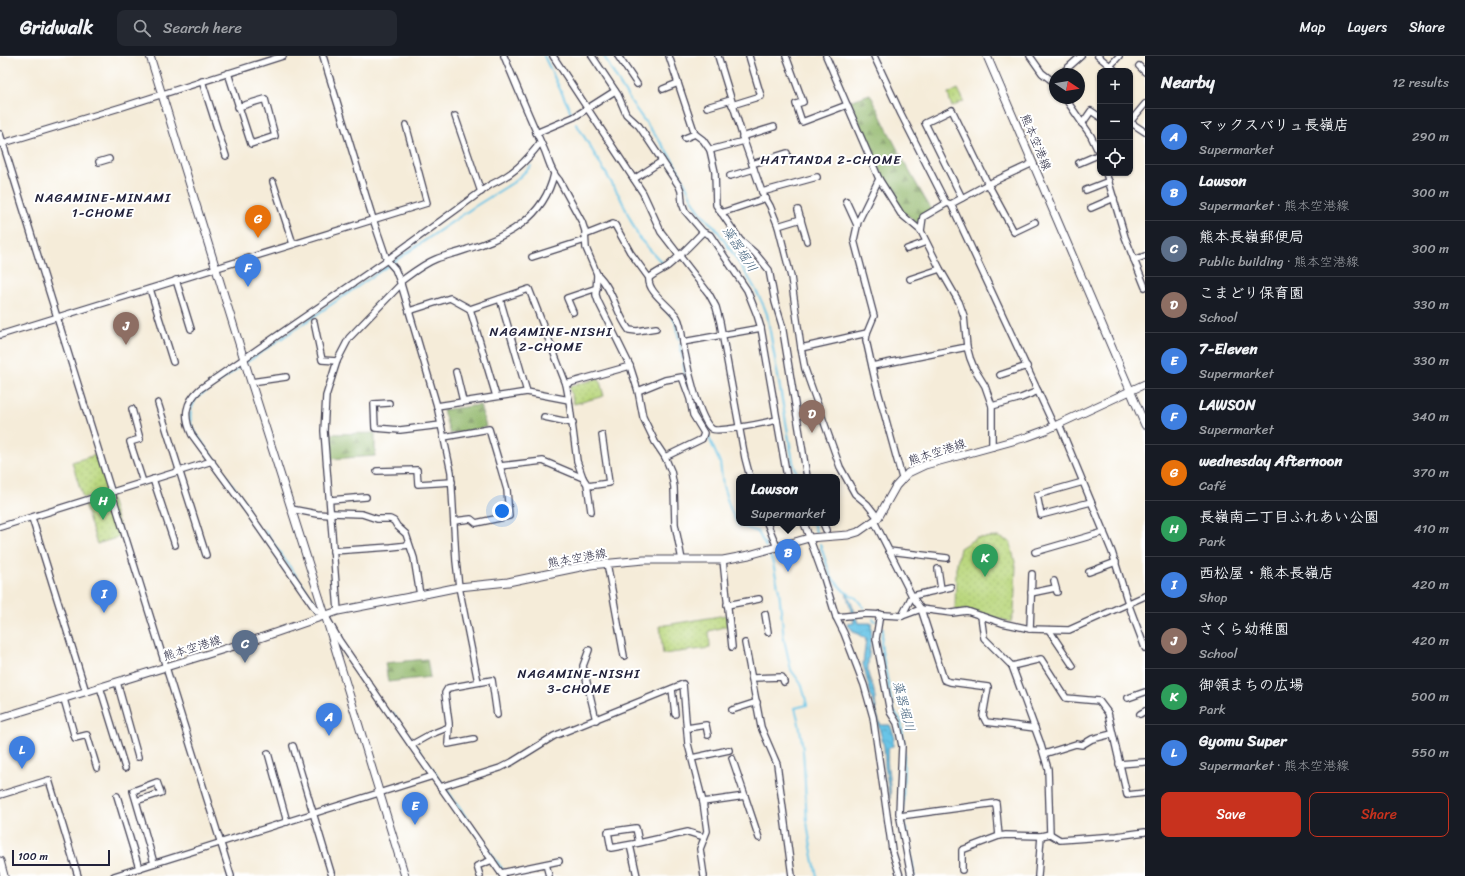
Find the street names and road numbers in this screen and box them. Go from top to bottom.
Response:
street label: 熊本空港線 [1014,110,1058,174]
street label: 熊本空港線 [905,432,969,472]
street label: 熊本空港線 [546,542,608,574]
street label: 熊本空港線 [160,629,224,667]

